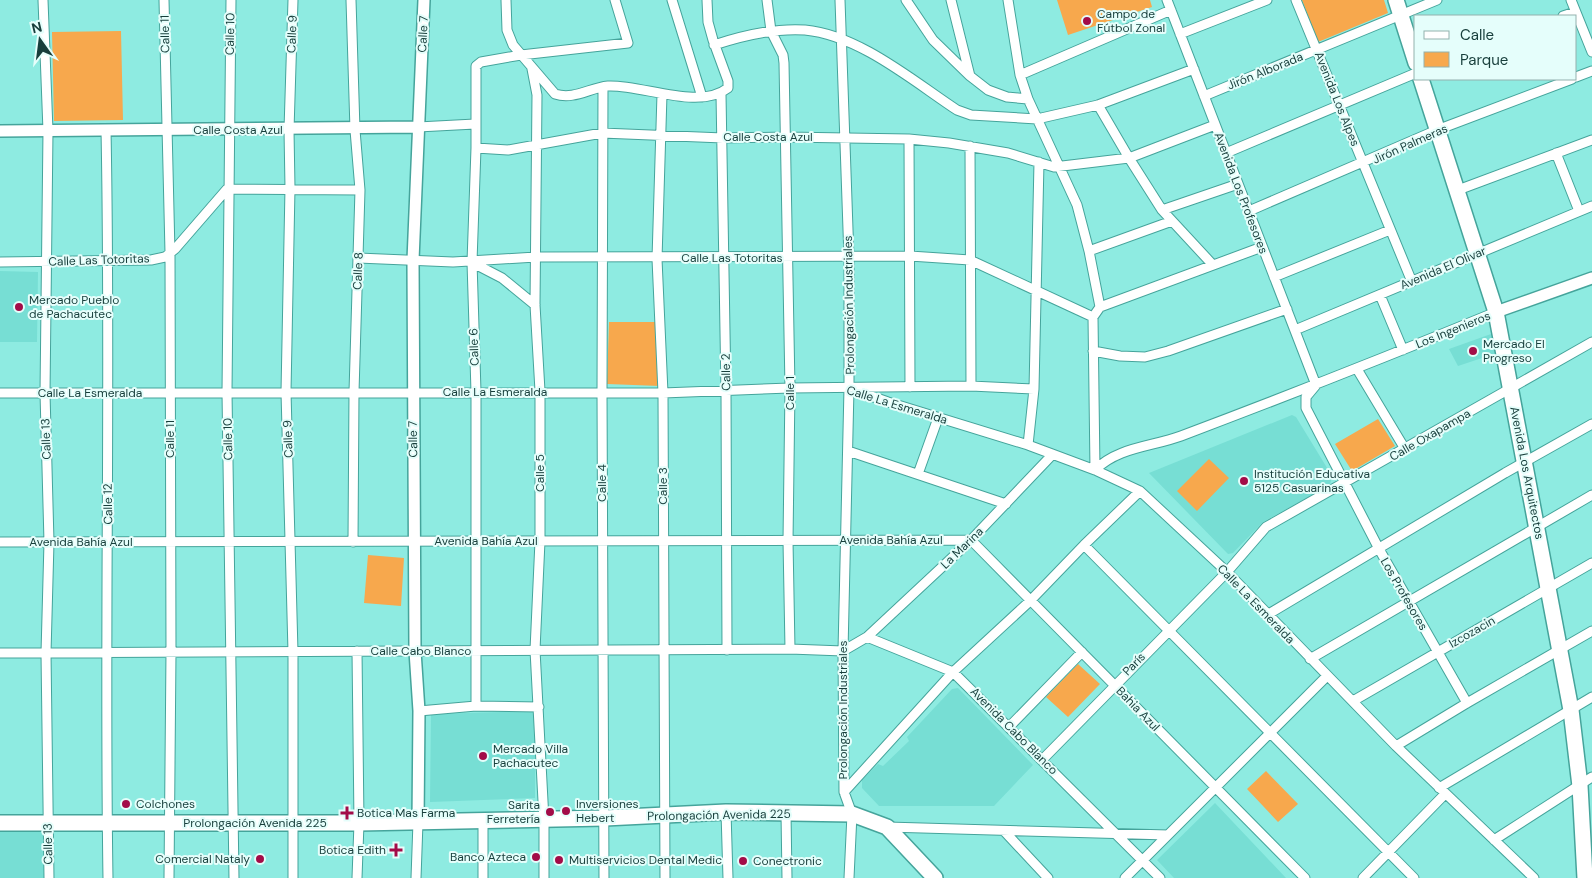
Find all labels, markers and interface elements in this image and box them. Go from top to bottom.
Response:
place label: Campo de Fútbol Zonal [1097,6,1165,36]
street label: Calle 10 [222,13,238,55]
north arrow [15,15,65,65]
street label: Calle 11 [157,15,173,53]
street label: Calle 9 [283,15,301,53]
street label: Calle 7 [414,15,432,53]
marker: Campo de Fútbol Zonal [1081,15,1093,27]
legend [1414,15,1577,80]
text: N [30,17,44,37]
text: Calle [1460,25,1494,45]
street label: Jirón Alborada [1225,48,1305,94]
street label: Avenida Los Alpes [1311,49,1363,149]
text: Parque [1460,50,1508,70]
street label: Jirón Palmeras [1370,120,1450,168]
street label: Calle Costa Azul [193,122,283,138]
street label: Calle Costa Azul [723,129,813,145]
street label: Avenida Los Profesores [1210,130,1272,256]
street label: Prolongación Industriales [840,235,858,375]
street label: Avenida El Olivar [1398,243,1489,293]
street label: Calle Las Totoritas [48,250,150,270]
street label: Calle Las Totoritas [681,250,783,266]
street label: Calle 8 [349,252,367,290]
place label: Mercado Pueblo de Pachacutec [29,292,119,322]
marker: Mercado Pueblo de Pachacutec [13,301,25,313]
street label: Los Ingenieros [1413,308,1493,352]
street label: Calle 6 [465,328,483,366]
place label: Mercado El Progreso [1483,336,1545,366]
marker: Mercado El Progreso [1467,345,1479,357]
street label: Calle 2 [718,353,734,391]
street label: Calle 1 [782,376,798,410]
street label: Calle La Esmeralda [845,382,949,428]
street label: Calle La Esmeralda [443,384,547,400]
street label: Calle La Esmeralda [38,385,142,401]
street label: Calle Oxapampa [1387,405,1473,465]
street label: Avenida Los Arquitectos [1506,405,1548,541]
street label: Calle 13 [37,418,55,460]
street label: Calle 10 [220,418,236,460]
street label: Calle 11 [162,420,178,458]
street label: Calle 9 [279,420,297,458]
street label: Calle 7 [405,420,421,458]
street label: Calle 5 [532,454,548,492]
street label: Calle 4 [594,464,610,502]
place label: Institución Educativa 5125 Casuarinas [1254,466,1370,496]
street label: Calle 3 [655,467,671,505]
marker: Institución Educativa 5125 Casuarinas [1238,475,1250,487]
street label: Calle 12 [100,483,116,525]
street label: La Marina [937,524,987,572]
street label: Avenida Bahía Azul [839,532,943,548]
street label: Avenida Bahía Azul [434,533,538,549]
street label: Avenida Bahía Azul [29,534,133,550]
street label: Los Profesores [1377,555,1431,633]
street label: Calle La Esmeralda [1214,561,1298,647]
street label: Izcozacin [1446,612,1498,652]
street label: Prolongación Industriales [835,640,851,780]
street label: Calle Cabo Blanco [371,643,471,659]
street label: París [1119,649,1149,679]
street label: Bahia Azul [1113,683,1163,735]
street label: Avenida Cabo Blanco [967,684,1061,778]
place label: Mercado Villa Pachacutec [493,741,568,771]
marker: Mercado Villa Pachacutec [477,750,489,762]
place label: Colchones [136,796,195,812]
place label: Inversiones Hebert [576,796,639,826]
place label: Sarita Ferretería [487,797,540,827]
marker: Colchones [120,798,132,810]
place label: Botica Mas Farma [357,805,455,821]
marker: Inversiones Hebert [560,805,572,817]
marker: Sarita Ferretería [544,806,556,818]
street label: Prolongación Avenida 225 [647,806,791,824]
marker: Botica Mas Farma [341,807,353,819]
street label: Prolongación Avenida 225 [183,815,327,831]
street label: Calle 13 [40,823,56,865]
place label: Botica Edith [319,842,386,858]
marker: Botica Edith [390,844,402,856]
place label: Banco Azteca [450,849,526,865]
place label: Comercial Nataly [155,851,250,867]
marker: Banco Azteca [530,851,542,863]
place label: Multiservicios Dental Medic [569,852,722,868]
marker: Comercial Nataly [254,853,266,865]
place label: Conectronic [753,853,822,869]
marker: Multiservicios Dental Medic [553,854,565,866]
marker: Conectronic [737,855,749,867]

